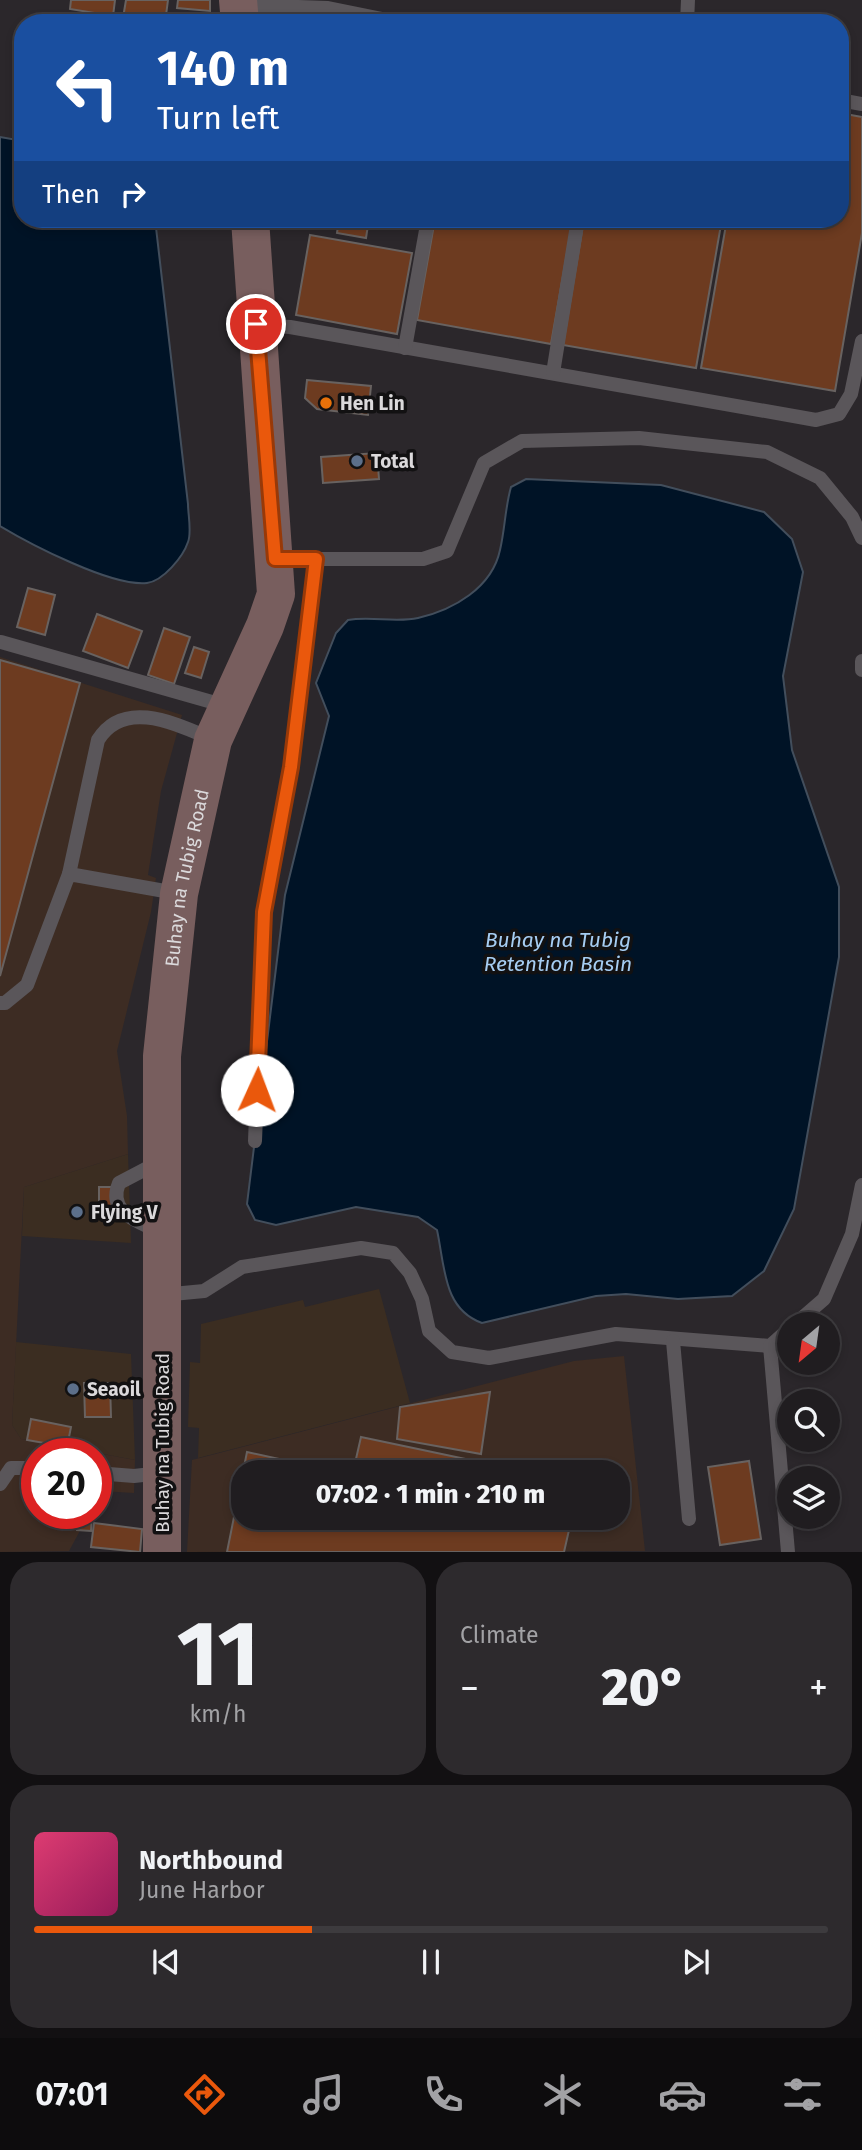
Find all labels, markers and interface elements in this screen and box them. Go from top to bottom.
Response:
text: 140 m [157,39,289,98]
icon: left [42,42,133,133]
text: Turn left [157,99,279,137]
icon: right [114,175,152,213]
text: Then [42,179,100,210]
pin [226,294,286,354]
icon: arrive [237,305,275,343]
place label: Hen Lin [340,392,405,415]
marker: Hen Lin [318,395,334,411]
place label: Total [371,450,415,473]
marker: Total [349,453,365,469]
street label: Buhay na Tubig Road [160,787,213,968]
water label: Buhay na Tubig Retention Basin [484,927,632,977]
position arrow [220,1053,294,1127]
place label: Flying V [91,1201,159,1224]
marker: Flying V [69,1204,85,1220]
north arrow [777,1312,840,1376]
map controls [777,1312,840,1529]
street label: Buhay na Tubig Road [151,1353,174,1533]
place label: Seaoil [87,1378,141,1401]
marker: Seaoil [65,1381,81,1397]
button: search [777,1389,840,1452]
speed limit sign: 20 [21,1438,112,1529]
button: layers [777,1466,840,1529]
text: 07:02 · 1 min · 210 m [316,1479,545,1510]
text: 11 [177,1600,259,1709]
text: Climate [460,1621,539,1649]
text: 20° [601,1656,687,1719]
text: − [460,1665,479,1711]
text: + [809,1665,828,1711]
text: km/h [190,1700,246,1728]
text: Northbound [139,1845,283,1876]
text: June Harbor [139,1876,265,1904]
icon: previous [147,1943,185,1981]
icon: pause [412,1943,450,1981]
icon: next [677,1943,715,1981]
icon: directions [180,2070,229,2119]
icon: music [299,2070,348,2119]
icon: phone [419,2070,468,2119]
icon: climate [538,2070,587,2119]
icon: car [658,2070,707,2119]
icon: filters [778,2070,827,2119]
text: 07:01 [35,2075,109,2113]

